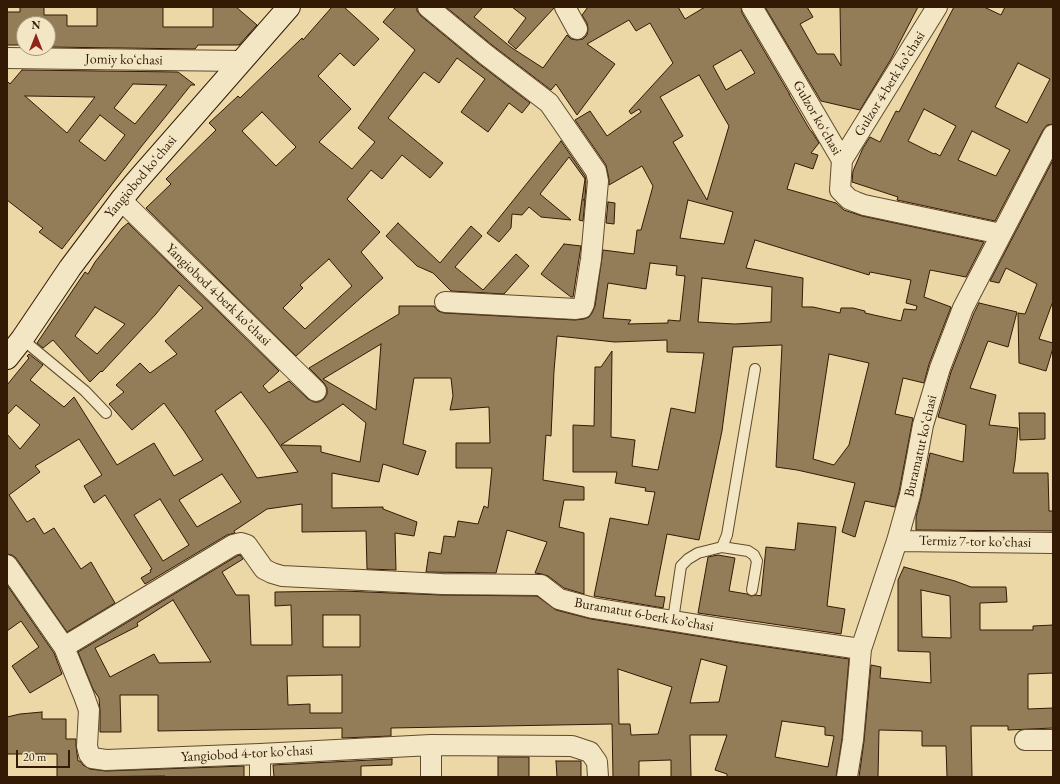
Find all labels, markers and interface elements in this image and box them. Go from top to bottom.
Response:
north arrow [16,16,56,56]
text: N [32,18,40,32]
street label: Gulzor 4-berk koʼchasi [851,28,929,140]
street label: Jomiy koʻchasi [85,51,163,69]
street label: Gulzor koʻchasi [789,78,845,158]
street label: Yangiobod koʻchasi [101,132,181,222]
street label: Yangiobod 4-berk koʼchasi [162,240,274,350]
street label: Buramatut koʻchasi [901,393,941,499]
street label: Termiz 7-tor koʼchasi [919,533,1031,551]
street label: Buramatut 6-berk koʼchasi [573,594,715,636]
scale bar [18,742,72,768]
street label: Yangiobod 4-tor koʼchasi [181,742,313,766]
text: 20 m [23,749,46,765]

